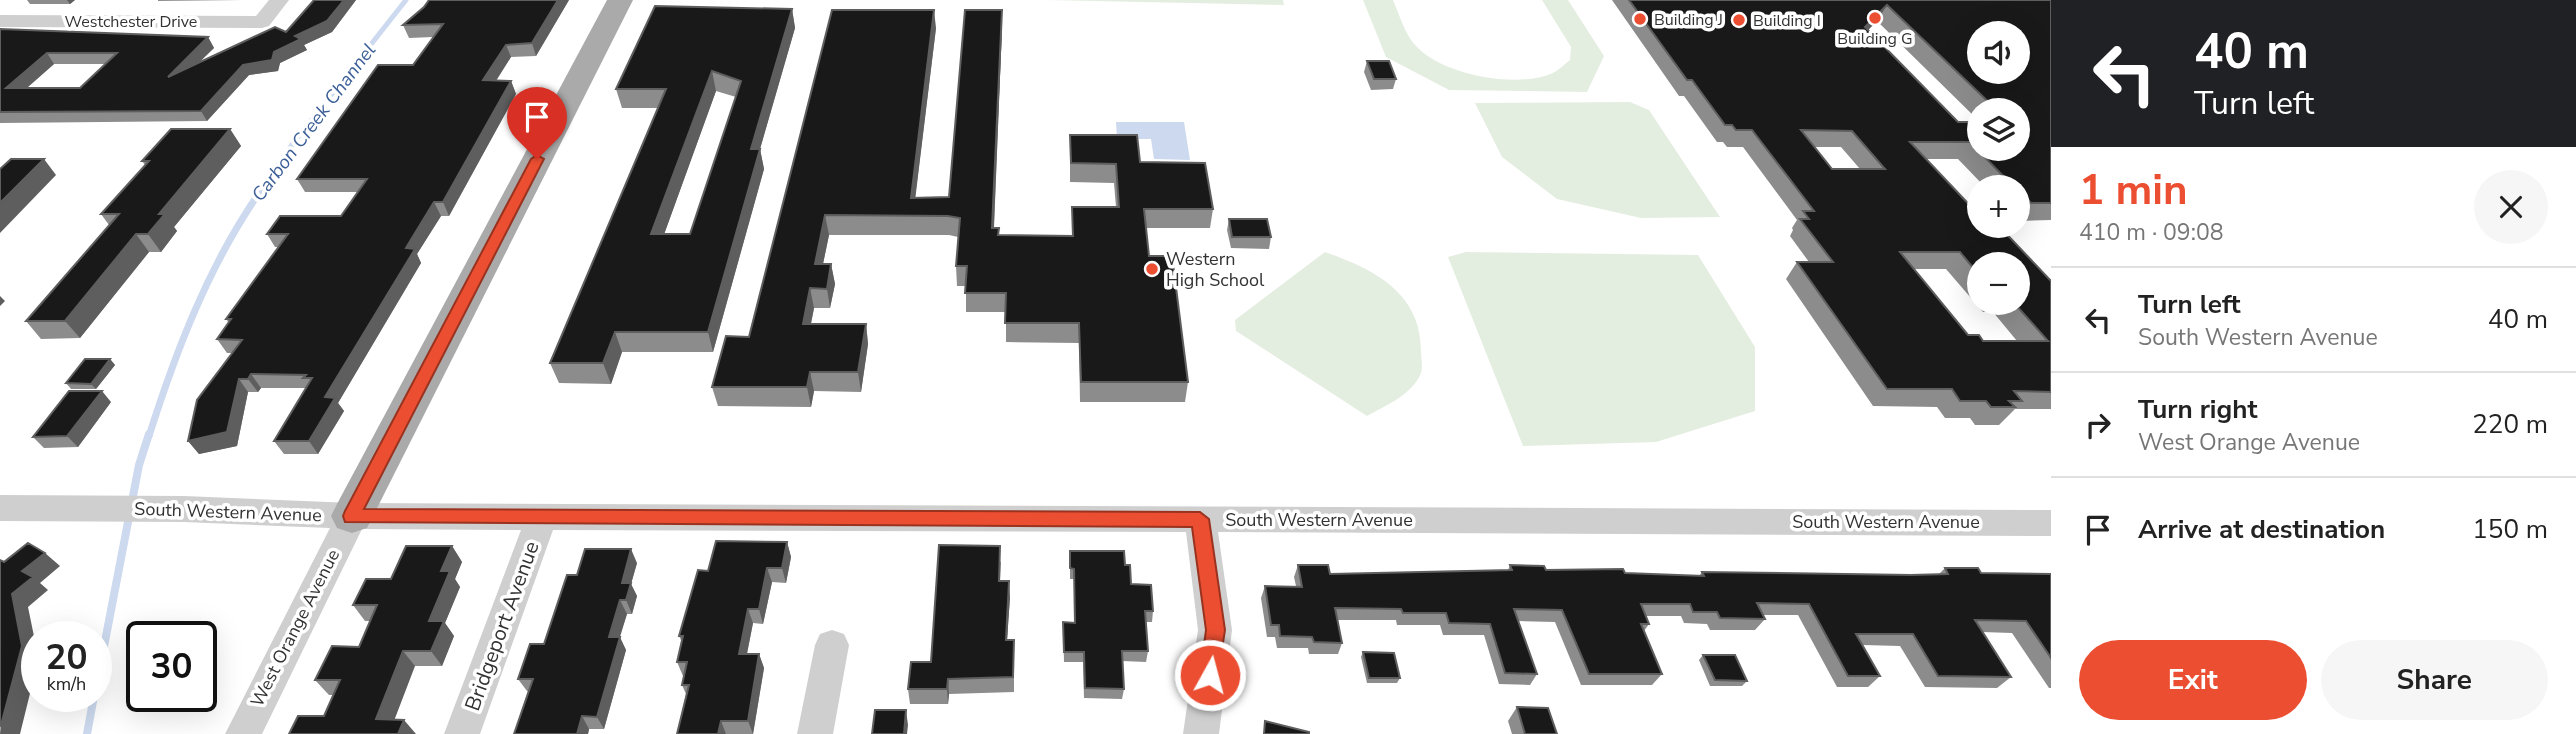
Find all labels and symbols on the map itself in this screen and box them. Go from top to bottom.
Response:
place label: Building J [1654,9,1723,31]
place label: Building I [1753,10,1821,32]
marker: Building G [1867,10,1883,26]
street label: Westchester Drive [65,11,197,33]
marker: Building J [1632,11,1648,27]
marker: Building I [1731,12,1747,28]
place label: Building G [1837,28,1913,50]
water label: Carbon Creek Channel [246,38,382,207]
pin [507,87,567,159]
place label: Western High School [1166,247,1265,292]
marker: Western High School [1144,261,1160,277]
street label: South Western Avenue [134,497,322,527]
street label: South Western Avenue [1225,508,1413,532]
street label: South Western Avenue [1792,510,1980,534]
street label: Bridgeport Avenue [458,537,546,715]
street label: West Orange Avenue [245,545,345,711]
speed limit sign: 30 [126,621,217,712]
position arrow [1173,638,1247,712]

